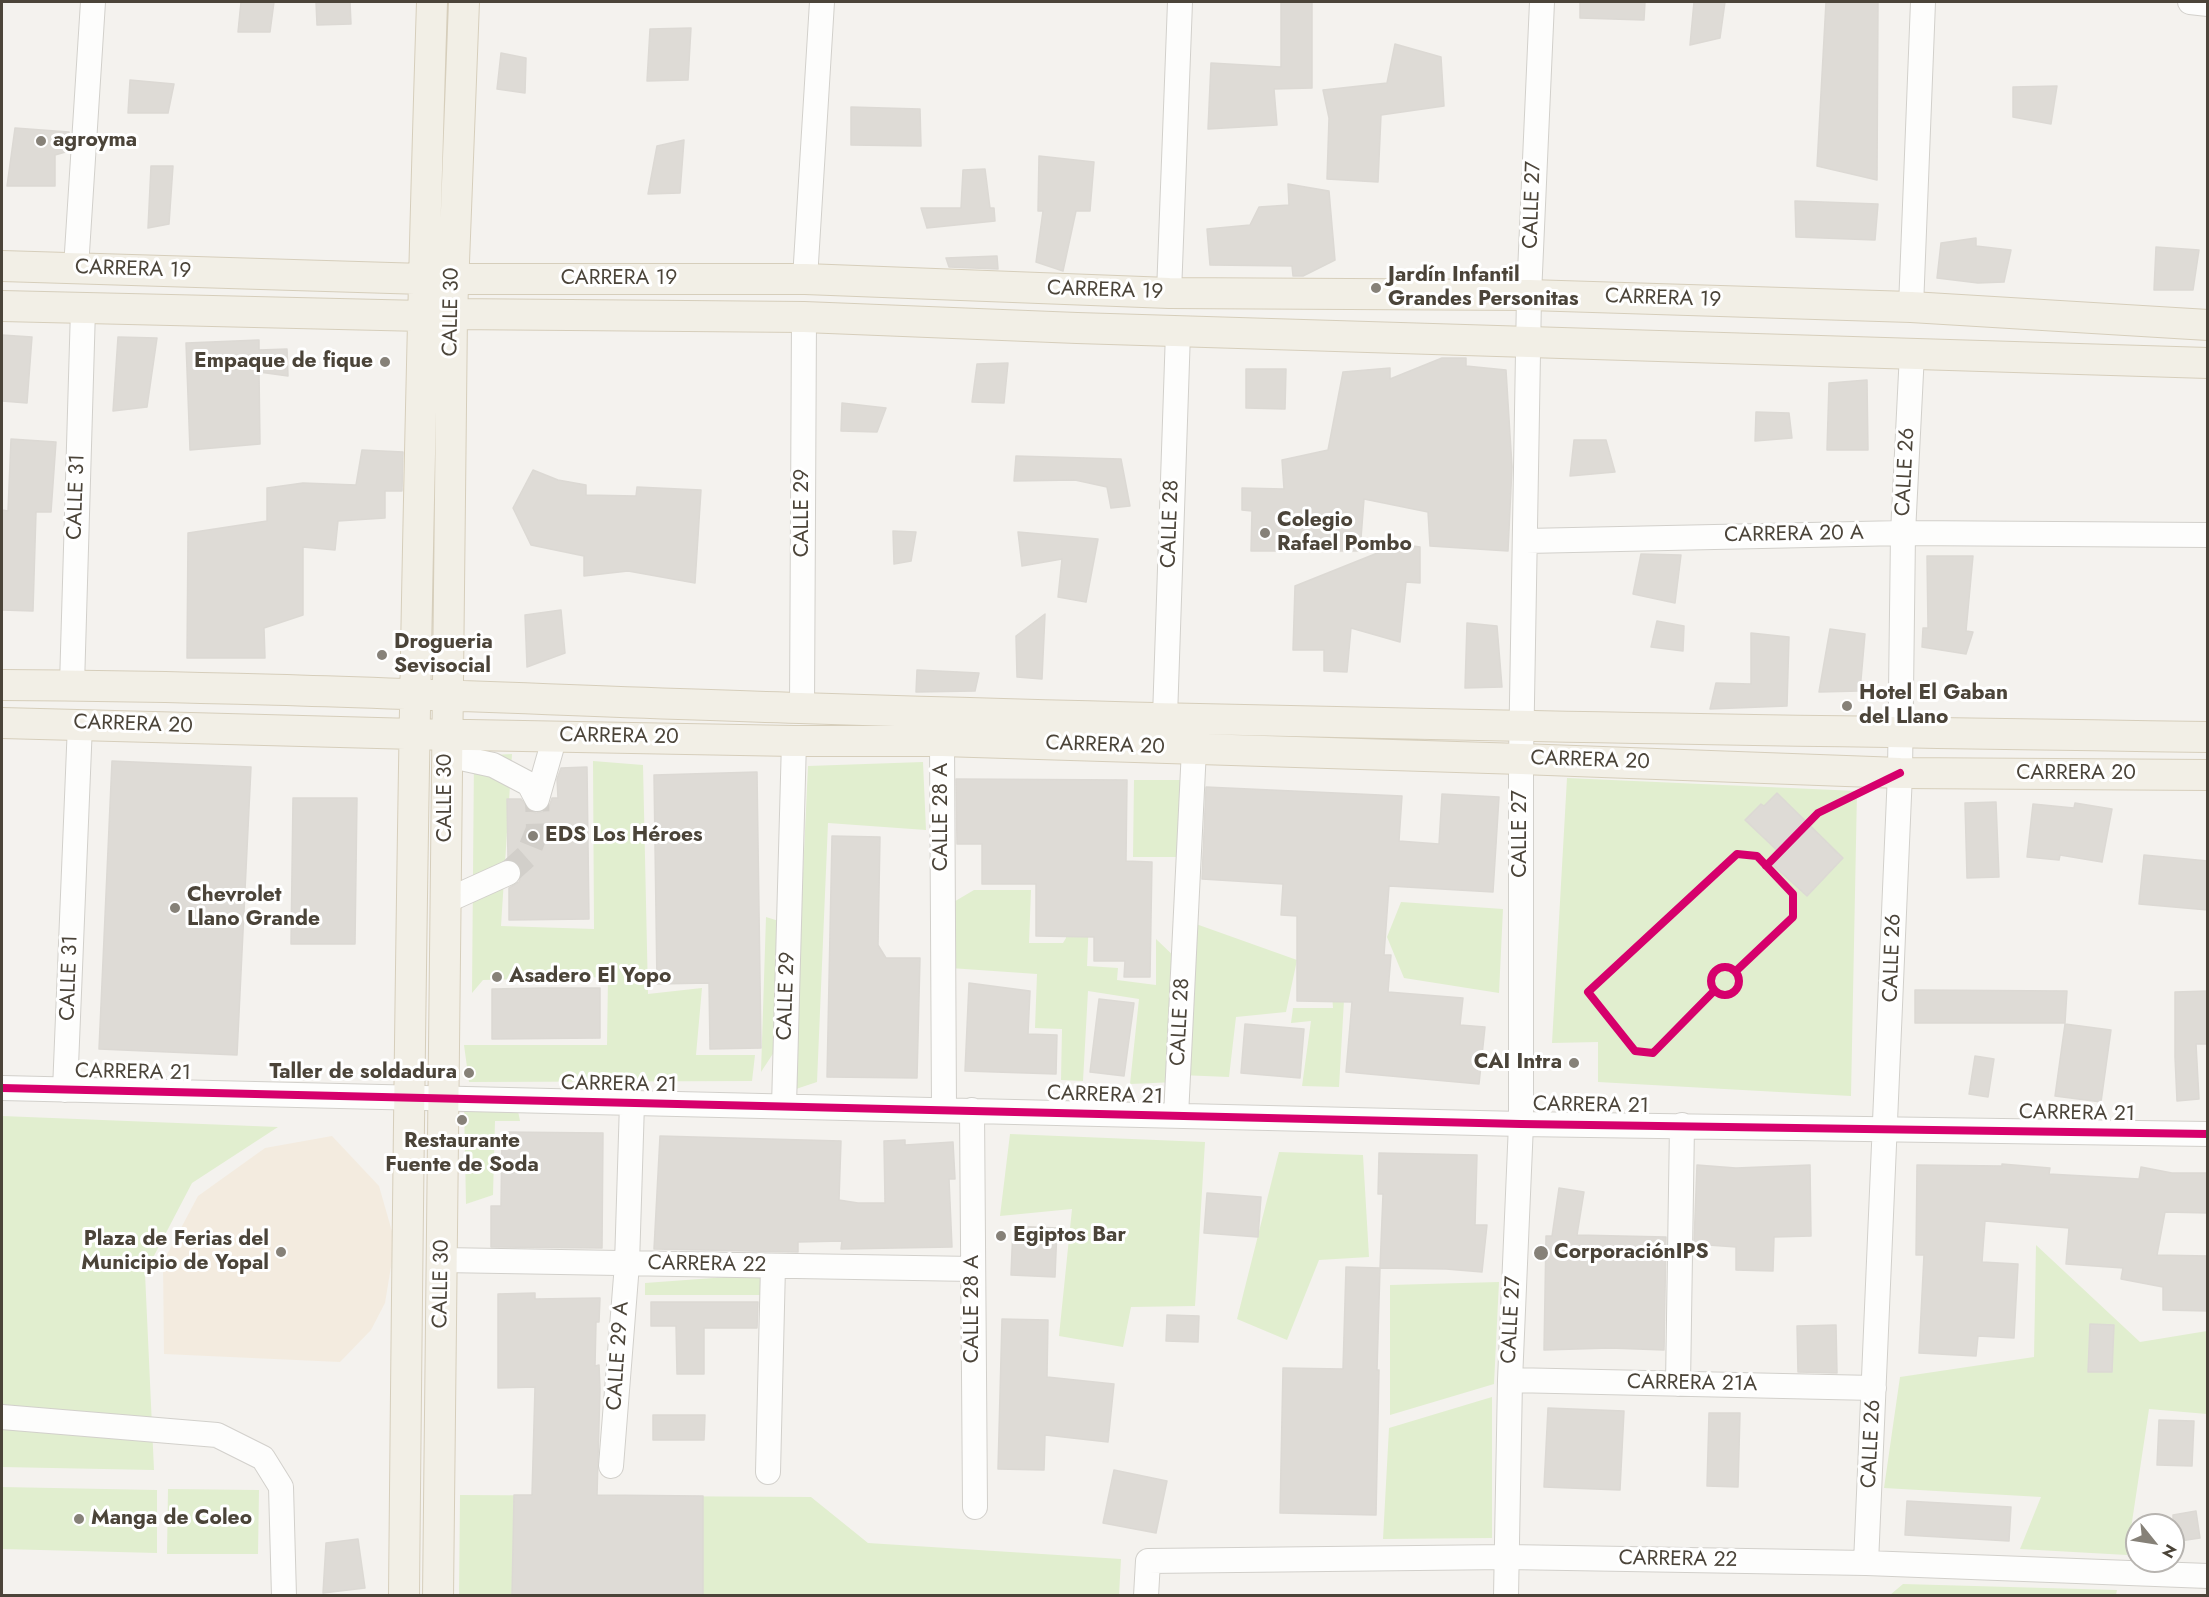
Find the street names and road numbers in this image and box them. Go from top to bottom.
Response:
street label: CALLE 27 [1519,161,1547,249]
street label: CARRERA 19 [74,255,192,285]
street label: CARRERA 19 [561,266,677,292]
street label: CALLE 30 [439,267,465,357]
street label: CARRERA 19 [1046,276,1164,306]
street label: CARRERA 19 [1604,284,1722,314]
street label: CALLE 26 [1891,427,1921,517]
street label: CALLE 31 [63,454,91,540]
street label: CALLE 29 [790,469,816,557]
street label: CALLE 28 [1157,480,1185,568]
street label: CARRERA 20 A [1724,521,1864,549]
street label: CARRERA 20 [73,710,193,740]
street label: CARRERA 20 [559,723,679,751]
street label: CARRERA 20 [1045,731,1165,761]
street label: CARRERA 20 [1530,746,1650,776]
street label: CALLE 30 [433,754,459,842]
street label: CARRERA 20 [2016,761,2136,787]
street label: CALLE 28 A [929,763,955,871]
street label: CALLE 27 [1508,790,1534,878]
street label: CALLE 26 [1879,913,1907,1003]
street label: CALLE 31 [56,935,84,1021]
street label: CALLE 29 [773,951,801,1041]
street label: CALLE 28 [1166,977,1196,1067]
street label: CARRERA 21 [75,1059,191,1087]
street label: CARRERA 21 [561,1071,677,1099]
street label: CARRERA 21 [1046,1081,1164,1111]
street label: CARRERA 21 [1533,1092,1649,1120]
street label: CARRERA 21 [2019,1100,2135,1128]
street label: CALLE 30 [429,1239,455,1329]
street label: CARRERA 22 [647,1251,767,1279]
street label: CALLE 28 A [960,1255,986,1363]
street label: CALLE 27 [1497,1276,1527,1364]
street label: CALLE 29 A [603,1301,635,1411]
street label: CARRERA 21A [1627,1370,1757,1398]
street label: CALLE 26 [1857,1399,1887,1489]
street label: CARRERA 22 [1618,1546,1738,1574]

